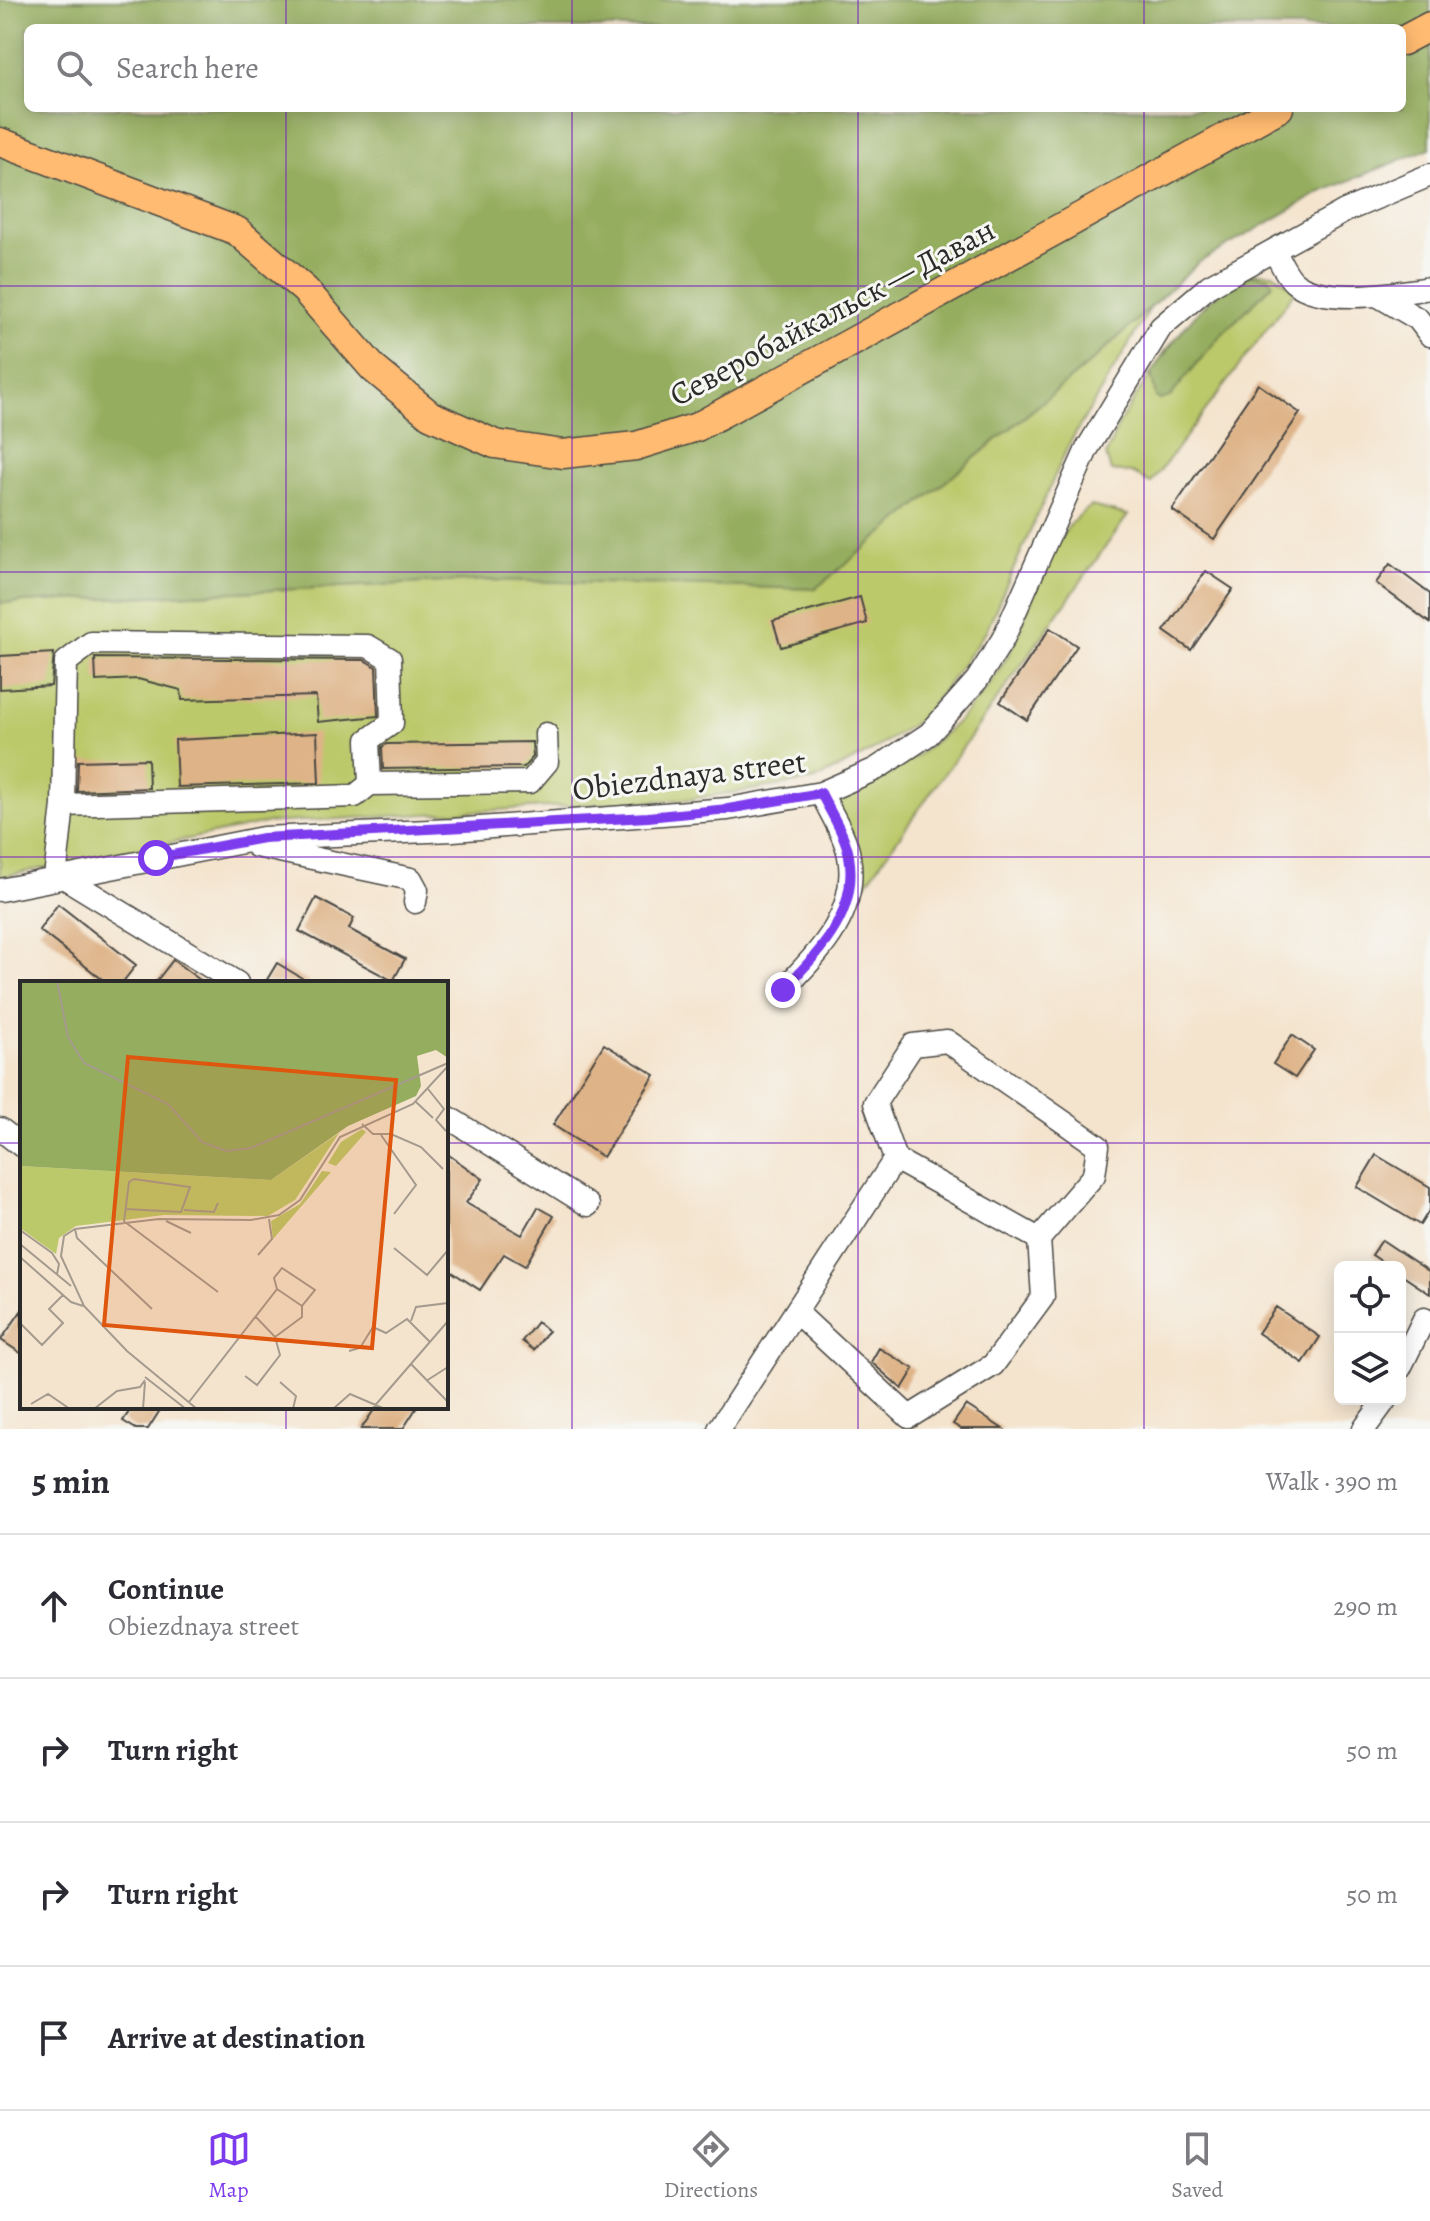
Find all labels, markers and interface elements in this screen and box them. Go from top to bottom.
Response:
search box [24,24,1406,112]
icon: search [52,46,96,90]
text: Search here [116,48,259,88]
street label: Северобайкальск — Даван [662,207,1002,417]
street label: Obiezdnaya street [570,739,808,811]
route start [138,840,174,876]
route end [765,972,801,1008]
inset map [20,981,448,1409]
map controls [1334,1261,1406,1405]
button: locate [1334,1261,1406,1333]
button: layers [1334,1333,1406,1405]
text: 5 min [32,1458,110,1505]
text: Walk · 390 m [1266,1464,1398,1499]
text: Continue [108,1569,224,1609]
icon: ahead [32,1584,76,1628]
text: 290 m [1333,1589,1398,1624]
text: Obiezdnaya street [108,1609,299,1644]
icon: right [32,1728,76,1772]
text: Turn right [108,1730,238,1770]
text: 50 m [1346,1733,1398,1768]
icon: right [32,1872,76,1916]
text: Turn right [108,1874,238,1914]
text: 50 m [1346,1877,1398,1912]
icon: arrive [32,2016,76,2060]
text: Arrive at destination [108,2018,365,2058]
tab: Map [207,2127,251,2205]
tab: Directions [664,2127,758,2205]
tab: Saved [1171,2127,1223,2205]

